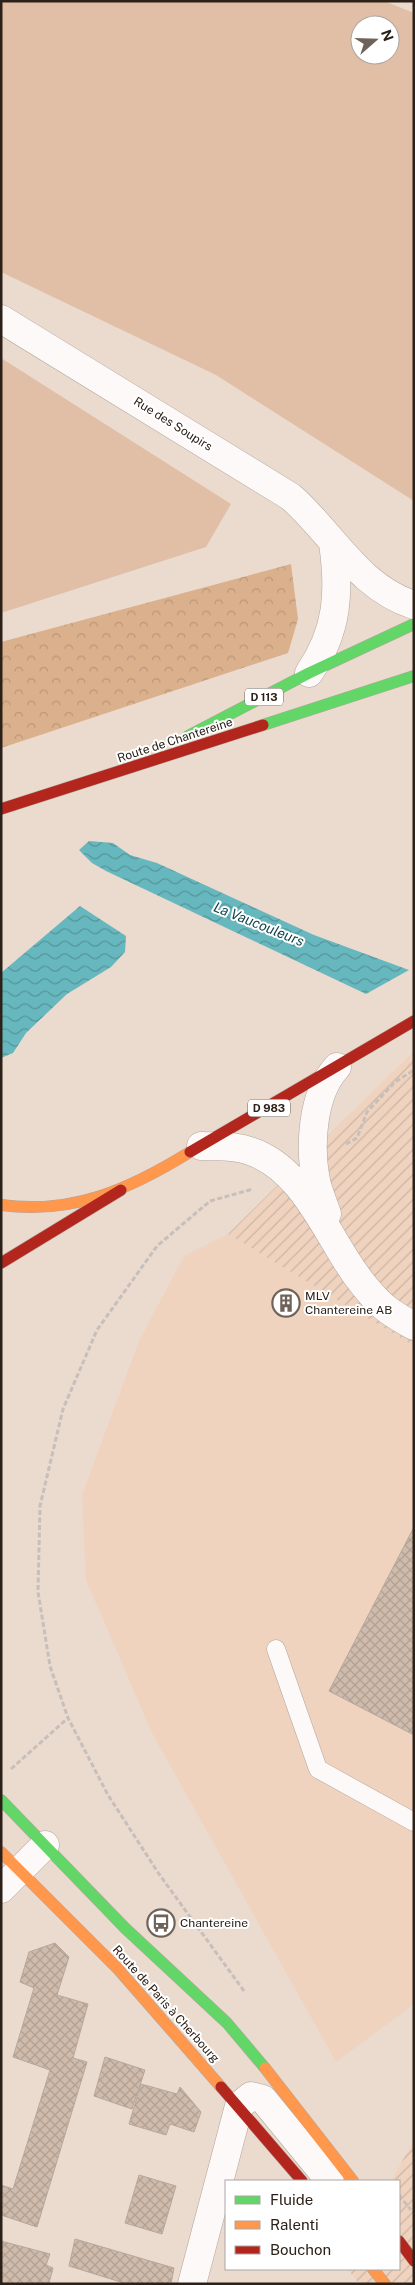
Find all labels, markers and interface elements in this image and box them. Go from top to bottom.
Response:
north arrow [350,15,400,65]
text: N [378,28,397,43]
street label: Rue des Soupirs [131,394,215,454]
road number: D 113 [245,689,283,706]
street label: Route de Chantereine [116,715,235,765]
water label: La Vaucouleurs [211,899,307,949]
road number: D 983 [248,1100,290,1116]
building icon: MLV Chantereine AB [271,1288,301,1318]
place label: MLV Chantereine AB [305,1289,392,1317]
bus stop icon: Chantereine [146,1908,176,1938]
place label: Chantereine [180,1916,248,1930]
street label: Route de Paris à Cherbourg [110,1943,222,2065]
legend [225,2180,400,2270]
text: Fluide [270,2191,313,2208]
text: Ralenti [270,2216,319,2233]
text: Bouchon [270,2241,331,2258]

